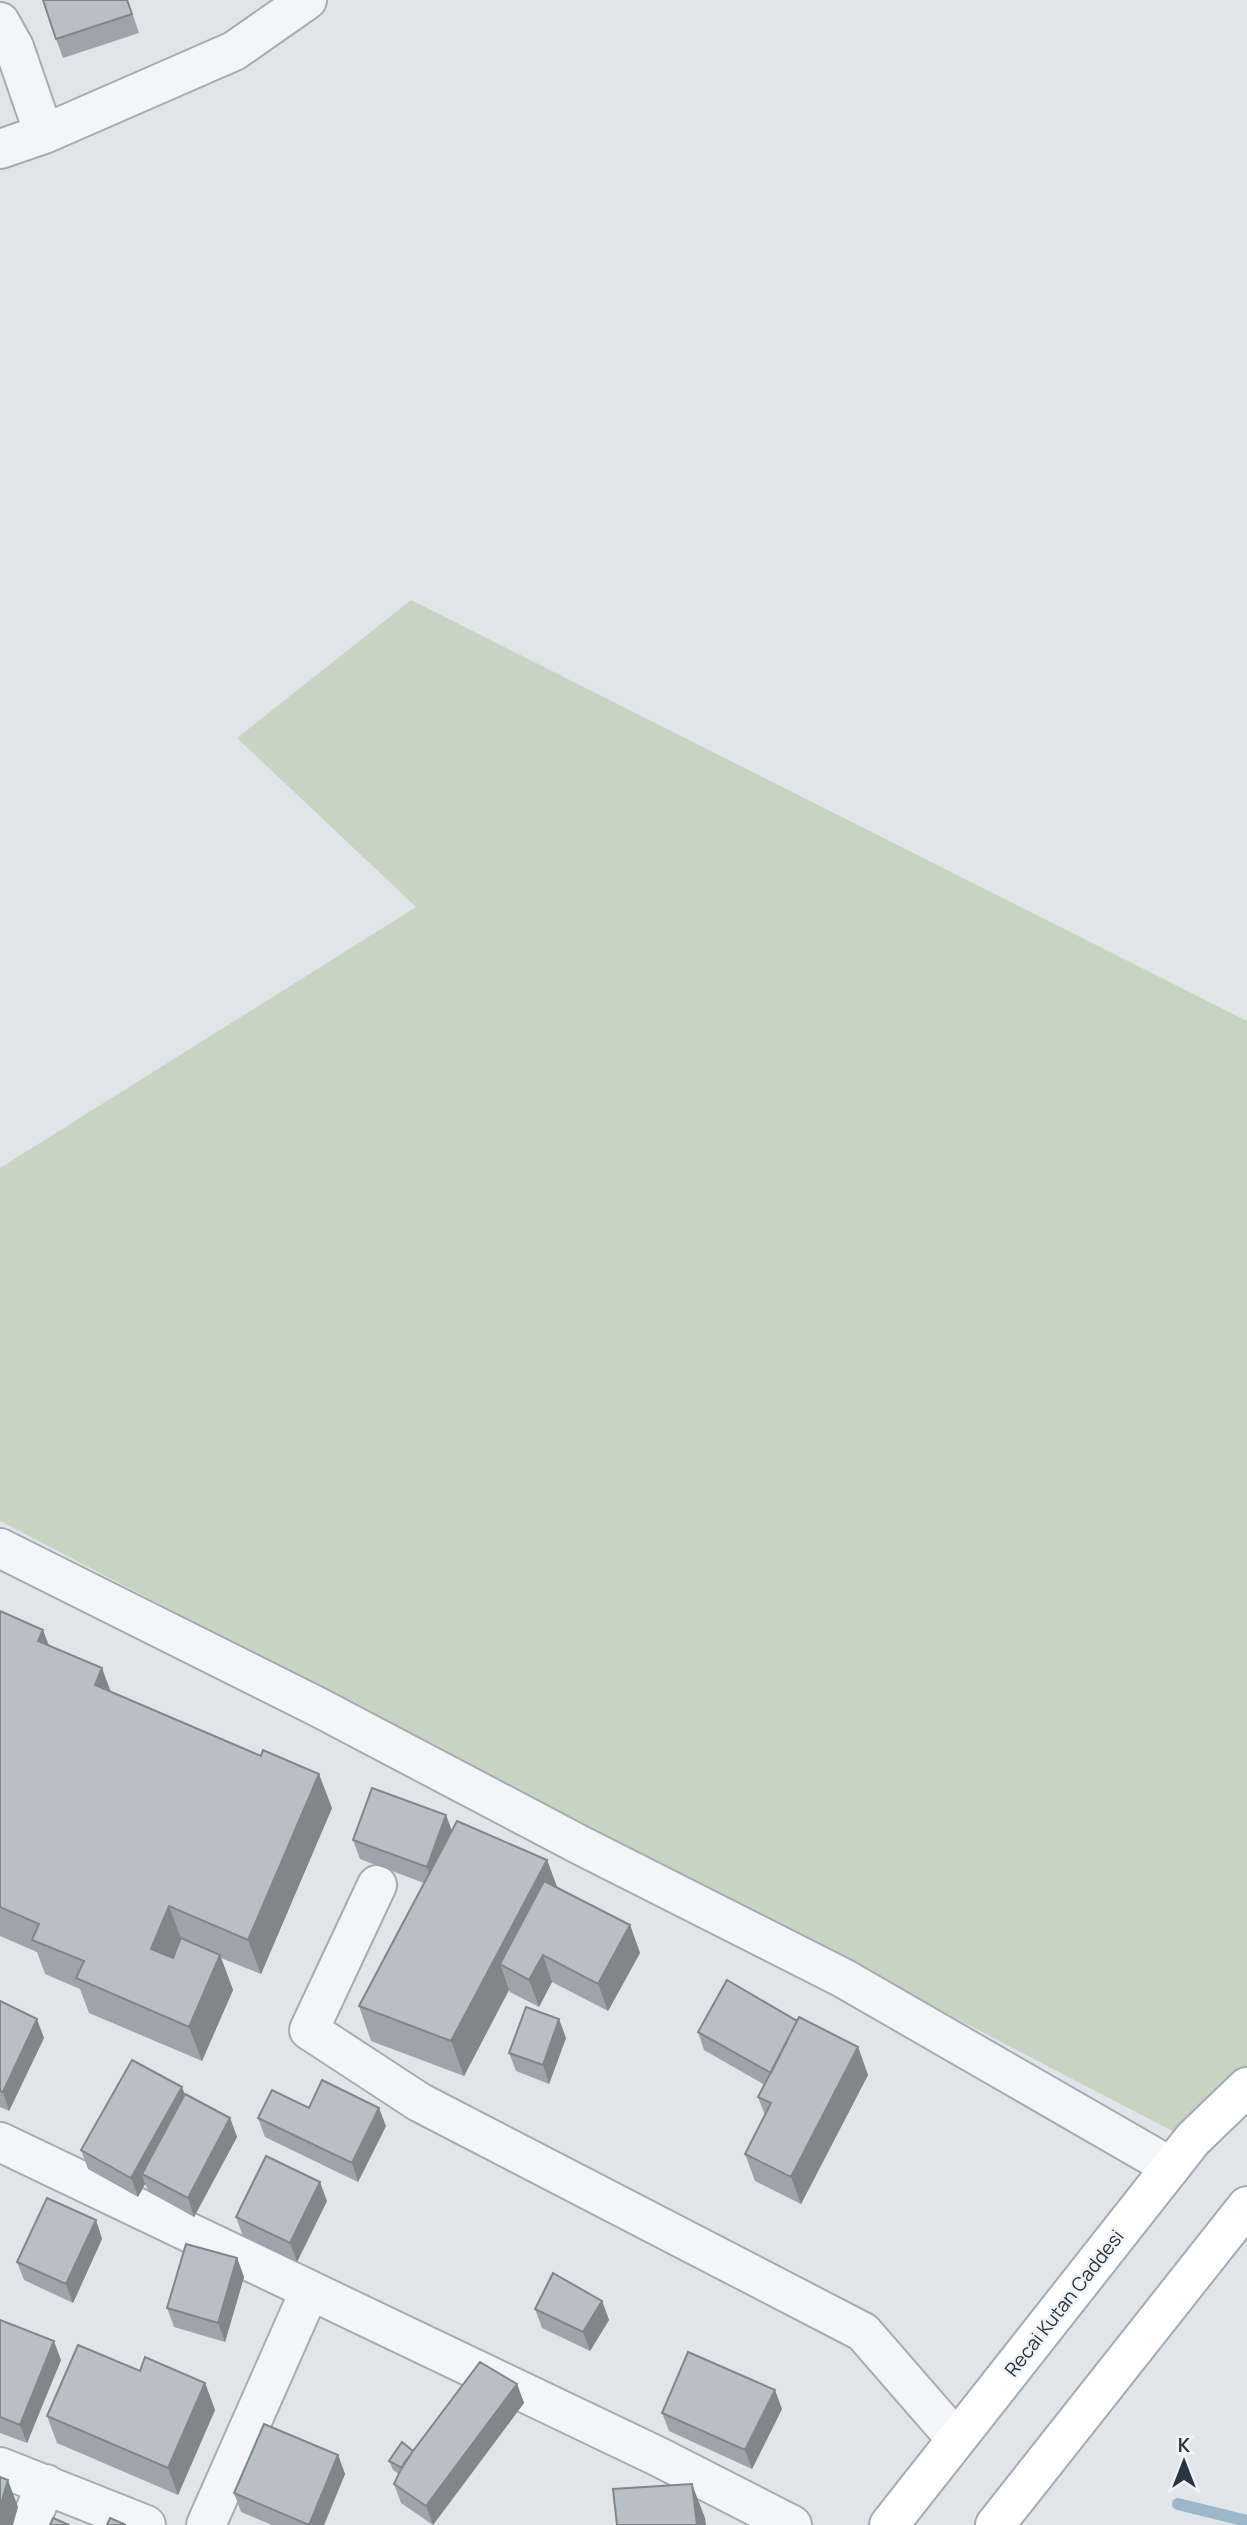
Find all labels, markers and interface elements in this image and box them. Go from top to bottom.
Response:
street label: Recai Kutan Caddesi [998,2224,1130,2382]
north arrow [1149,2427,1219,2497]
text: K [1178,2432,1191,2458]

